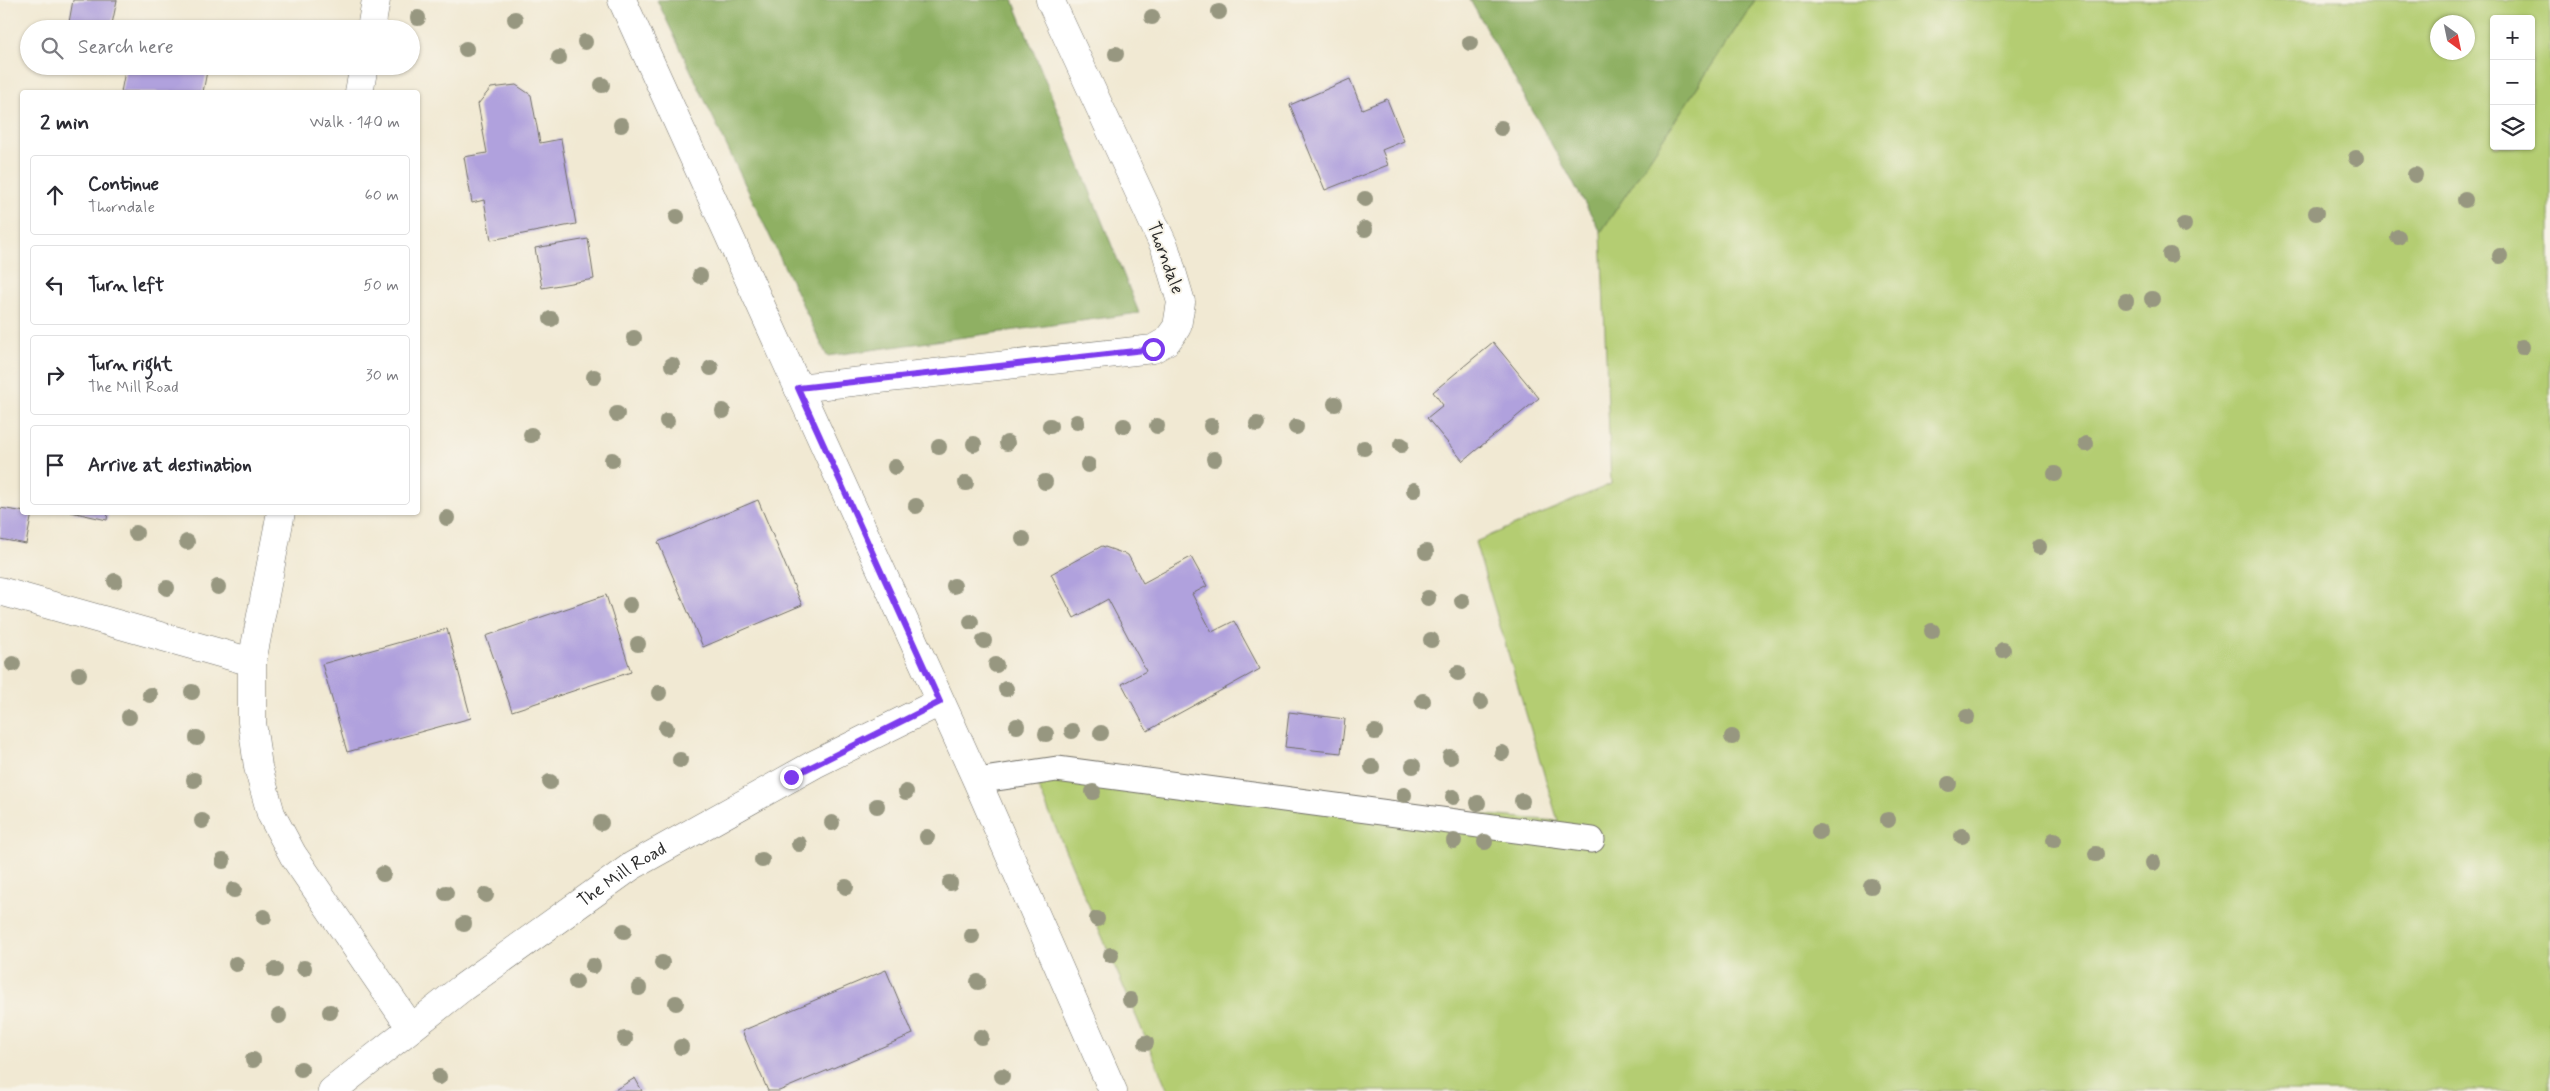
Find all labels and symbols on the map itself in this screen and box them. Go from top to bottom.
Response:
north arrow [2430,15,2475,60]
street label: Thorndale [1141,219,1189,297]
route start [1142,338,1165,361]
route end [780,766,803,789]
street label: The Mill Road [573,837,671,913]

